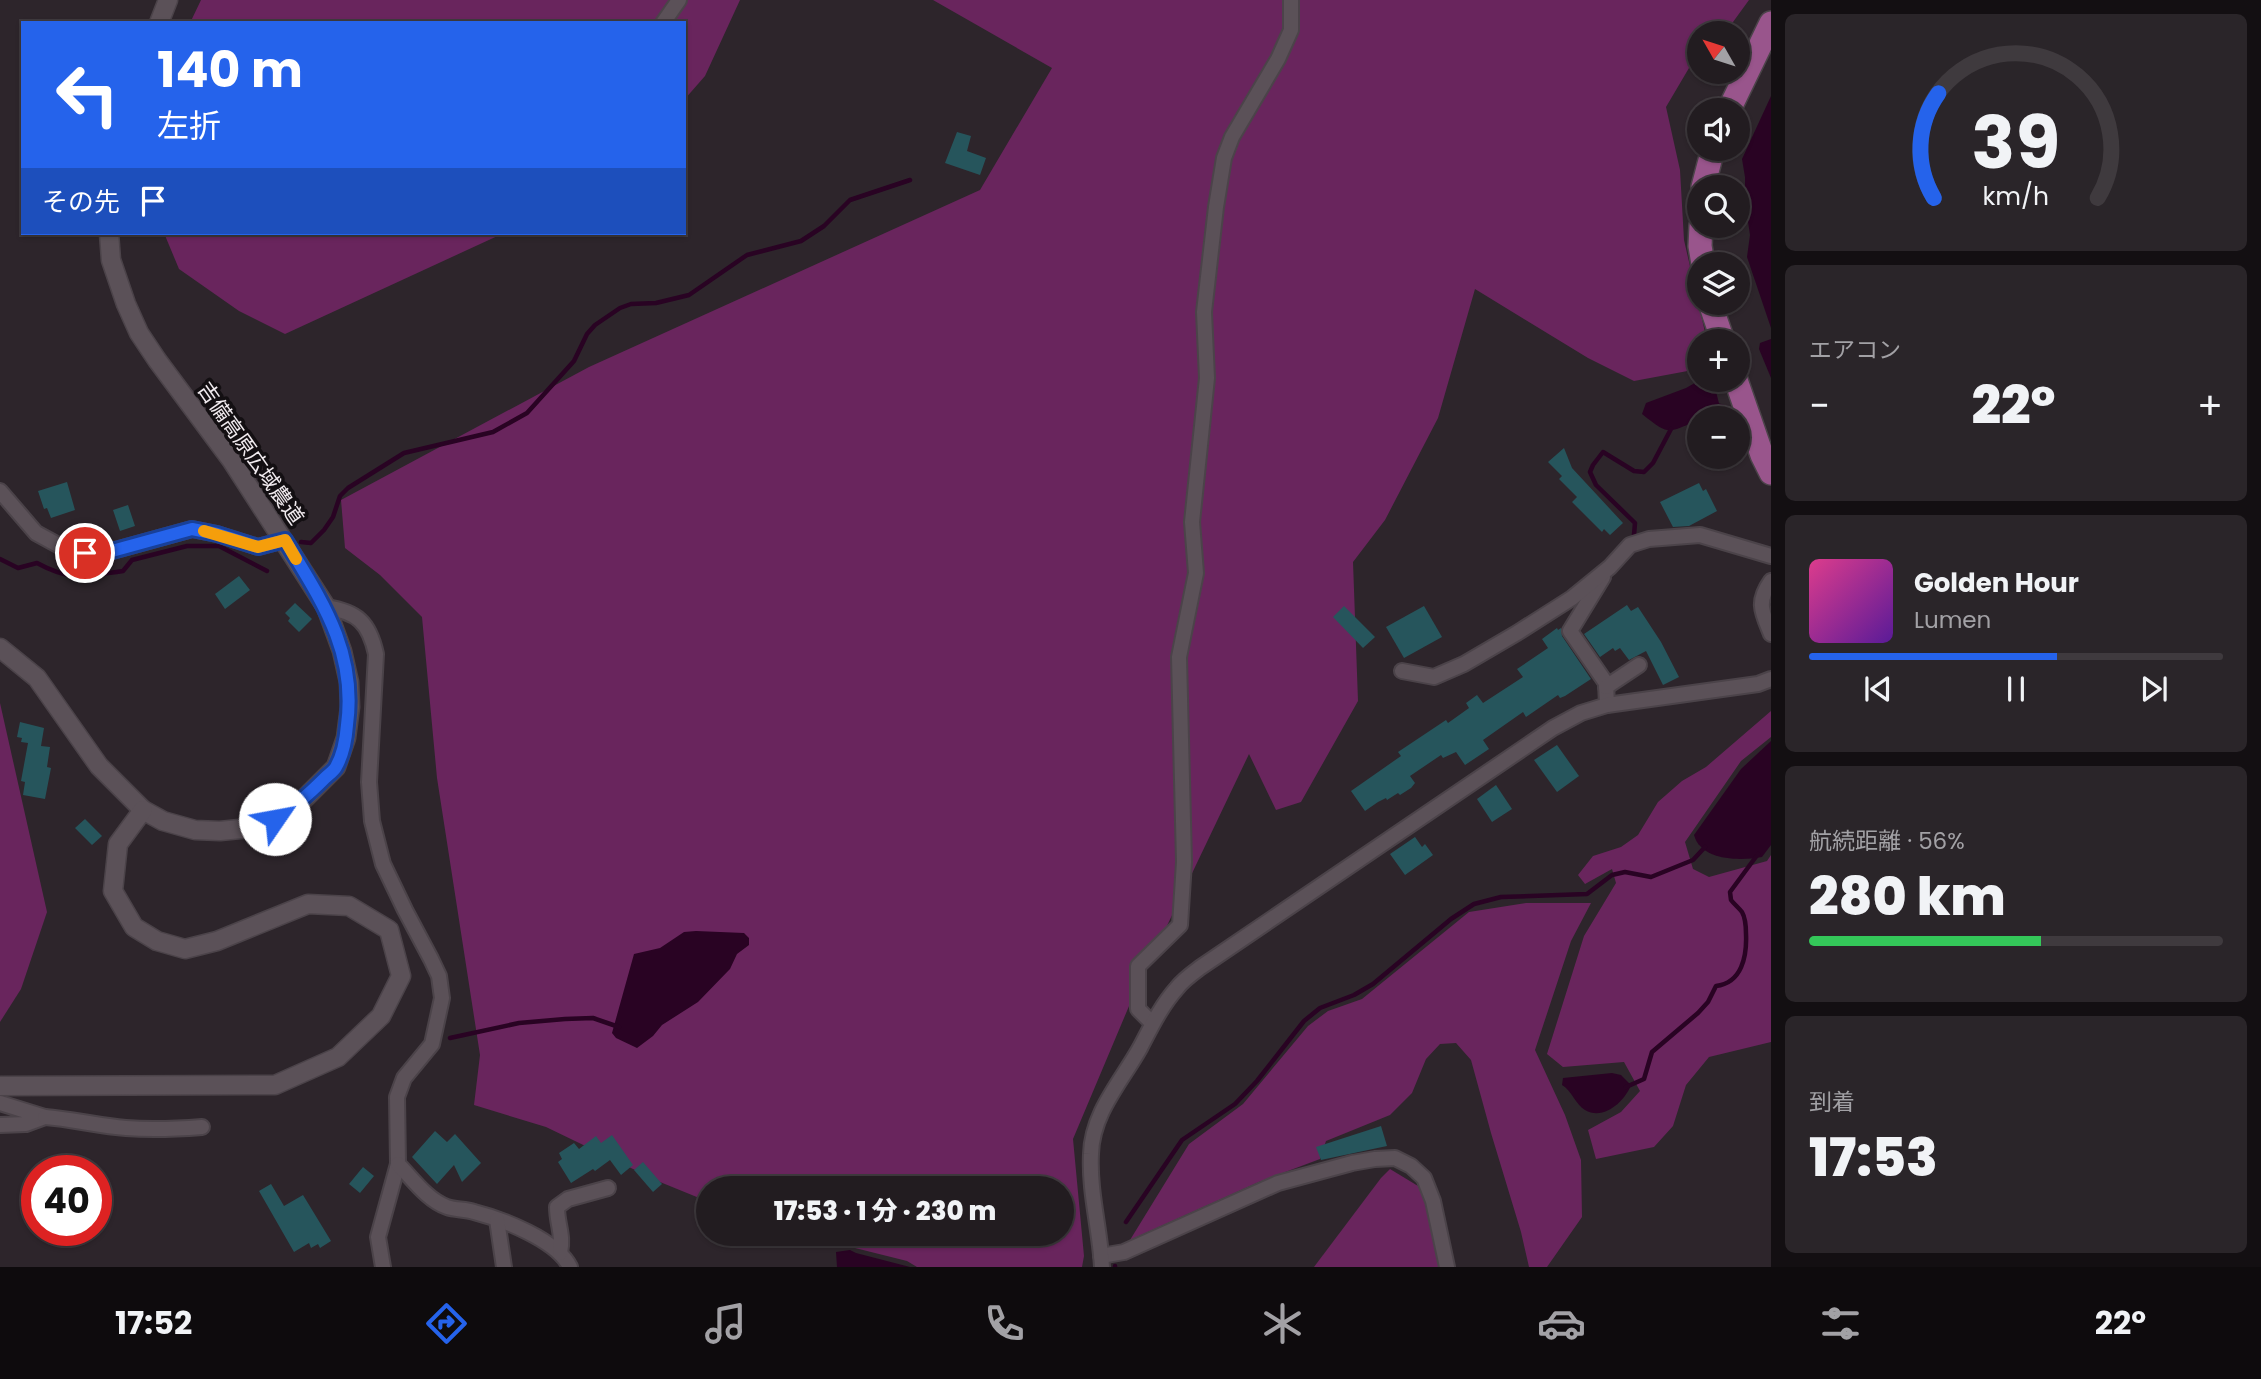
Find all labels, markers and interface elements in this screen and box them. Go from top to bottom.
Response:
north arrow [1687,21,1750,84]
map controls [1687,21,1750,469]
text: 140 m [157,36,303,104]
icon: left [42,49,133,140]
text: 39 [1972,93,2060,194]
button: sound [1687,98,1750,161]
text: 左折 [157,103,221,148]
button: search [1687,175,1750,238]
text: km/h [1983,179,2049,214]
icon: arrive [134,182,172,220]
text: その先 [42,184,120,220]
button: layers [1687,252,1750,315]
button: + [1687,329,1750,392]
text: エアコン [1809,334,1901,366]
text: 22° [1971,369,2056,442]
street label: 吉備高原広域農道 [191,376,311,530]
text: − [1809,379,1830,432]
text: + [2197,379,2223,432]
button: − [1687,406,1750,469]
pin [55,523,115,583]
icon: arrive [66,534,104,572]
text: Golden Hour [1914,565,2079,601]
text: Lumen [1914,604,1991,636]
icon: previous [1859,670,1897,708]
icon: pause [1997,670,2035,708]
icon: next [2135,670,2173,708]
position arrow [238,782,312,856]
text: 航続距離 · 56% [1809,825,1965,857]
text: 280 km [1809,860,2006,933]
text: 到着 [1809,1086,1855,1118]
text: 17:53 [1809,1121,1938,1194]
speed limit sign: 40 [21,1155,112,1246]
text: 17:53 · 1 分 · 230 m [774,1193,996,1229]
icon: directions [422,1299,471,1348]
icon: music [701,1299,750,1348]
icon: phone [980,1299,1029,1348]
icon: climate [1258,1299,1307,1348]
icon: car [1537,1299,1586,1348]
icon: filters [1816,1299,1865,1348]
text: 17:52 [115,1300,192,1345]
text: 22° [2095,1300,2146,1345]

